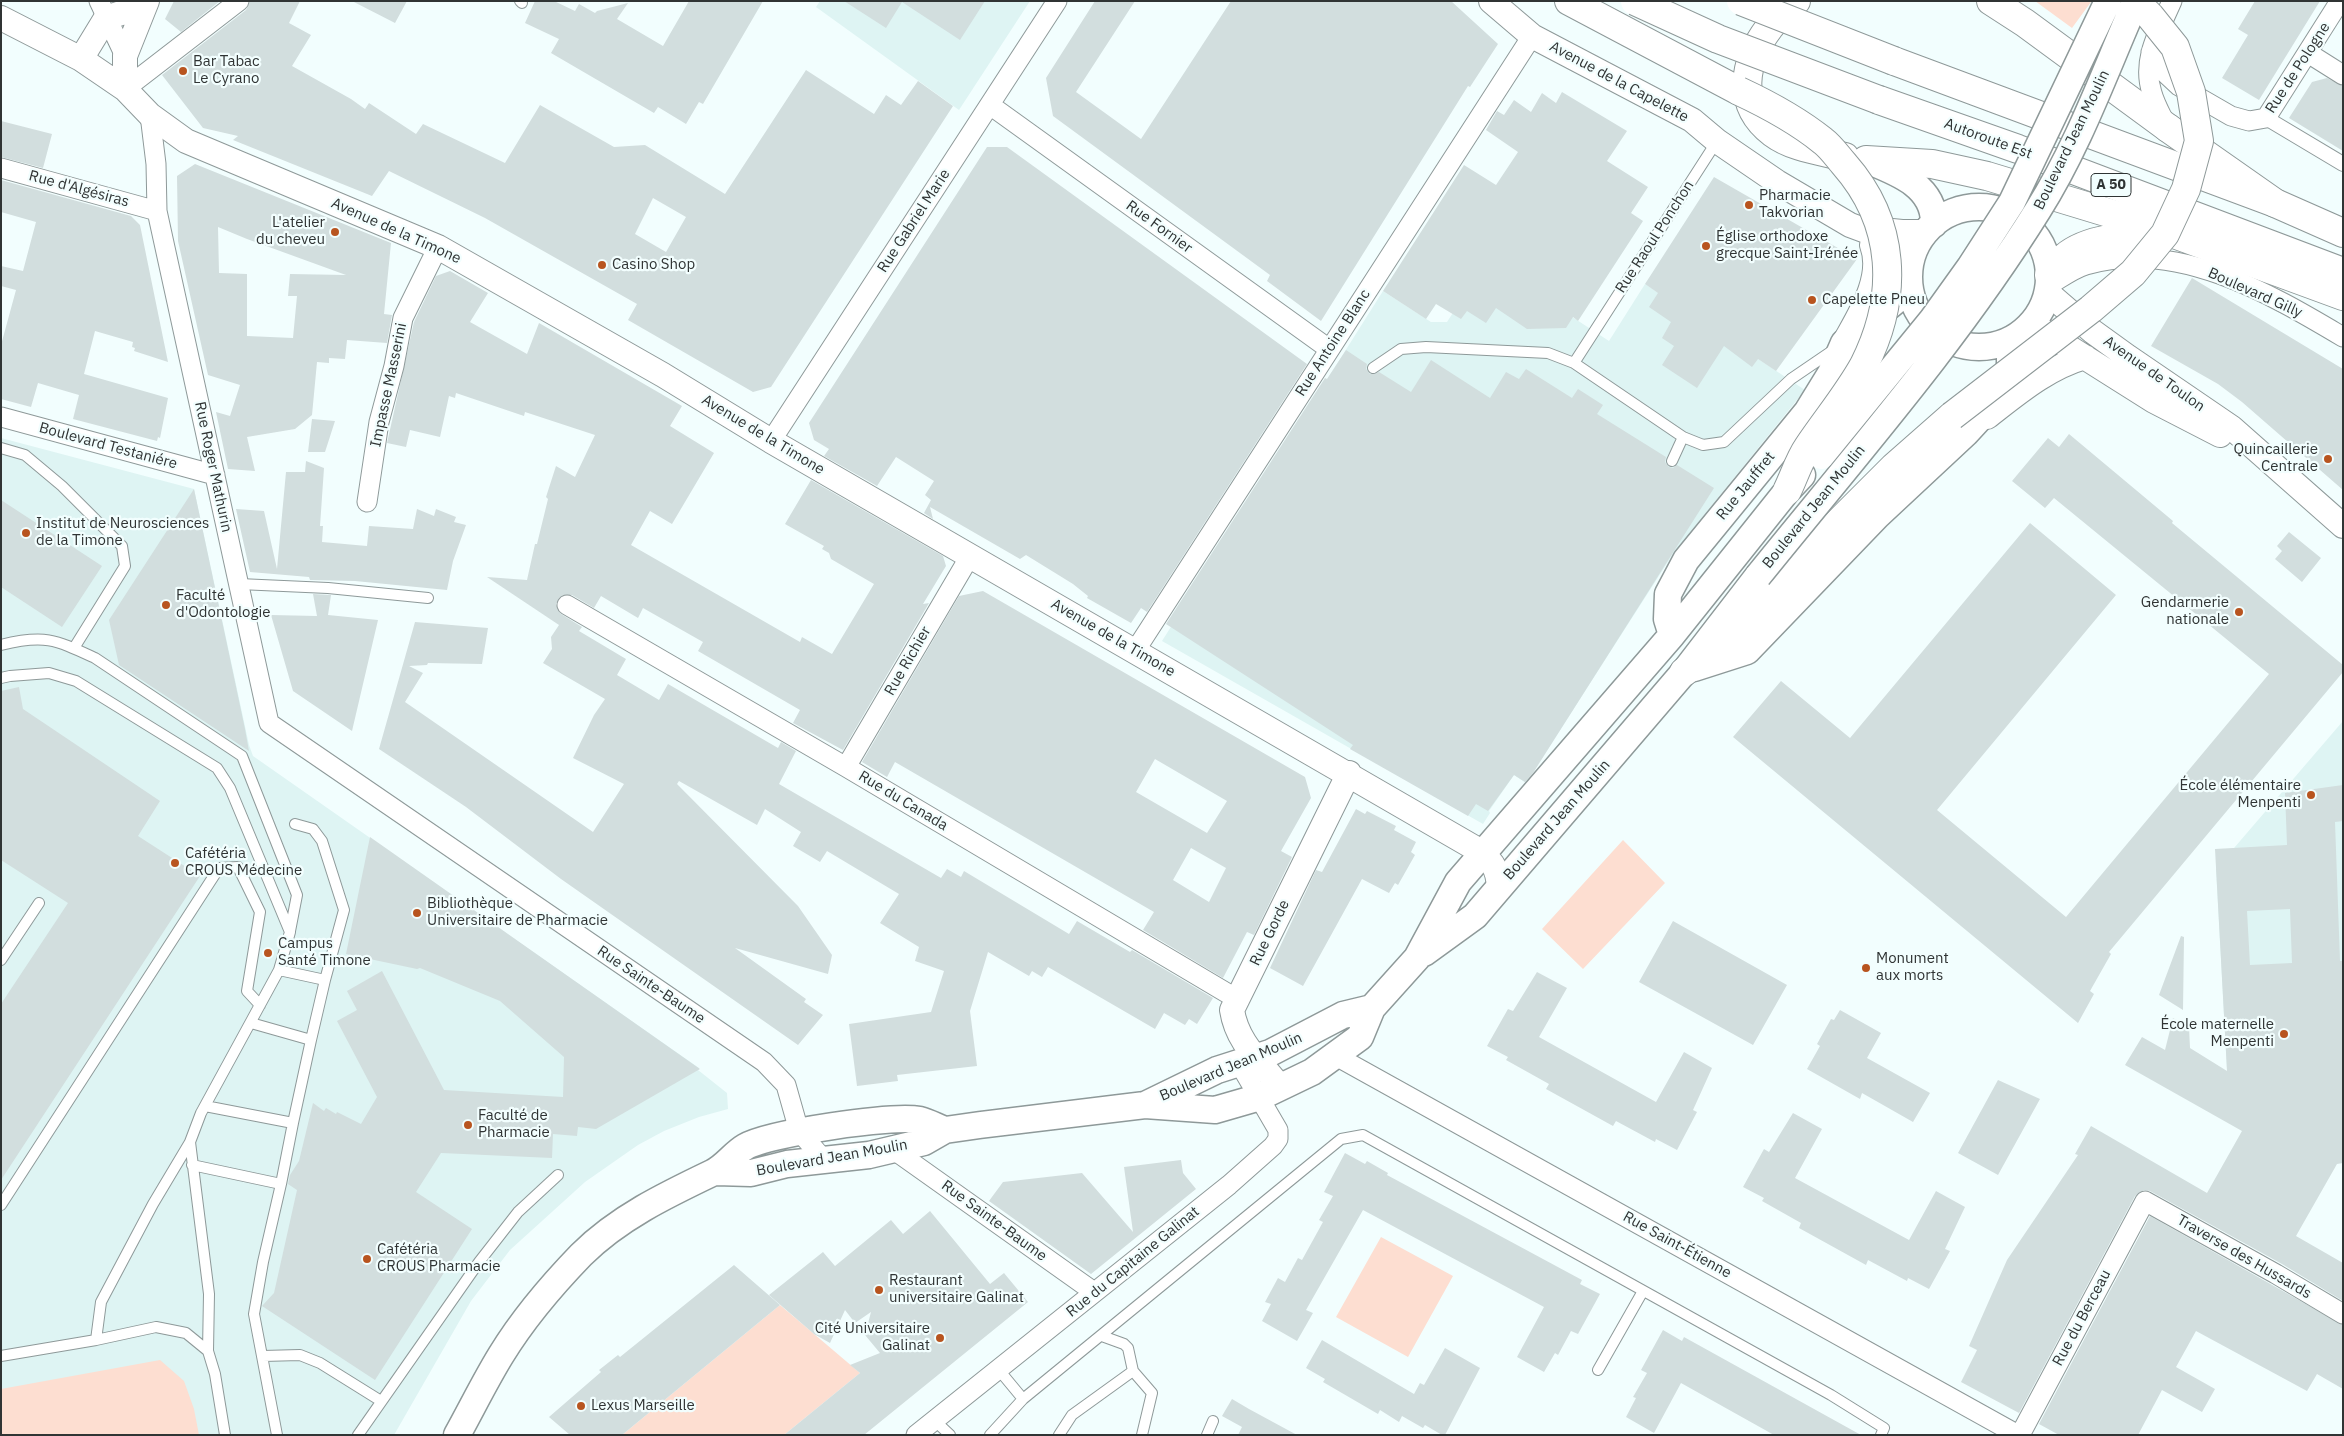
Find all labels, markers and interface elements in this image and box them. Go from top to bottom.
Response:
street label: Rue de Pologne [2262,19,2334,117]
street label: Avenue de la Capelette [1546,38,1692,126]
place label: Bar Tabac Le Cyrano [193,53,260,88]
marker: Bar Tabac Le Cyrano [177,65,189,77]
street label: Boulevard Jean Moulin [2030,67,2114,213]
street label: Autoroute Est [1942,115,2034,163]
street label: Rue Gabriel Marie [874,166,954,276]
street label: Rue d'Algésiras [27,167,131,211]
road number: A 50 [2091,174,2131,196]
street label: Rue Raoul Ponchon [1612,177,1698,297]
place label: Pharmacie Takvorian [1759,187,1831,222]
street label: Avenue de la Timone [328,194,464,268]
street label: Rue Fornier [1122,197,1196,257]
marker: Pharmacie Takvorian [1743,199,1755,211]
place label: L'atelier du cheveu [256,214,325,249]
marker: L'atelier du cheveu [329,226,341,238]
place label: Église orthodoxe grecque Saint-Irénée [1716,228,1858,263]
marker: Église orthodoxe grecque Saint-Irénée [1700,240,1712,252]
place label: Casino Shop [612,256,695,274]
marker: Casino Shop [596,259,608,271]
street label: Boulevard Gilly [2205,264,2305,322]
street label: Rue Antoine Blanc [1292,286,1374,400]
place label: Capelette Pneu [1822,291,1925,309]
marker: Capelette Pneu [1806,294,1818,306]
street label: Impasse Masserini [367,321,411,449]
street label: Avenue de Toulon [2100,332,2208,416]
street label: Avenue de la Timone [698,391,828,479]
street label: Rue Roger Mathurin [190,400,236,534]
street label: Boulevard Testaniére [37,419,179,473]
place label: Quincaillerie Centrale [2233,441,2318,476]
street label: Boulevard Jean Moulin [1759,442,1869,572]
street label: Rue Jauffret [1713,448,1779,524]
marker: Quincaillerie Centrale [2322,453,2334,465]
place label: Institut de Neurosciences de la Timone [36,515,209,550]
marker: Institut de Neurosciences de la Timone [20,527,32,539]
place label: Faculté d'Odontologie [176,587,270,622]
place label: Gendarmerie nationale [2141,594,2229,629]
street label: Avenue de la Timone [1048,595,1178,681]
marker: Faculté d'Odontologie [160,599,172,611]
marker: Gendarmerie nationale [2233,606,2245,618]
street label: Rue Richier [881,623,935,699]
street label: Boulevard Jean Moulin [1500,756,1614,884]
street label: Rue du Canada [855,767,951,835]
place label: École élémentaire Menpenti [2180,777,2301,812]
marker: École élémentaire Menpenti [2305,789,2317,801]
place label: Cafétéria CROUS Médecine [185,845,302,880]
marker: Cafétéria CROUS Médecine [169,857,181,869]
place label: Bibliothèque Universitaire de Pharmacie [427,895,608,930]
street label: Rue Gorde [1246,897,1294,969]
marker: Bibliothèque Universitaire de Pharmacie [411,907,423,919]
place label: Campus Santé Timone [278,935,371,970]
street label: Rue Sainte-Baume [594,942,708,1028]
marker: Campus Santé Timone [262,947,274,959]
place label: Monument aux morts [1876,950,1949,985]
marker: Monument aux morts [1860,962,1872,974]
place label: École maternelle Menpenti [2161,1016,2274,1051]
marker: École maternelle Menpenti [2278,1028,2290,1040]
street label: Boulevard Jean Moulin [1157,1029,1305,1105]
place label: Faculté de Pharmacie [478,1107,550,1142]
marker: Faculté de Pharmacie [462,1119,474,1131]
street label: Boulevard Jean Moulin [755,1136,909,1180]
street label: Rue Sainte-Baume [938,1177,1050,1265]
street label: Rue du Capitaine Galinat [1063,1203,1203,1321]
street label: Rue Saint-Étienne [1620,1208,1734,1282]
street label: Traverse des Hussards [2174,1211,2314,1303]
place label: Cafétéria CROUS Pharmacie [377,1241,501,1276]
marker: Cafétéria CROUS Pharmacie [361,1253,373,1265]
street label: Rue du Berceau [2049,1267,2115,1369]
place label: Restaurant universitaire Galinat [889,1272,1024,1307]
marker: Restaurant universitaire Galinat [873,1284,885,1296]
place label: Cité Universitaire Galinat [815,1320,930,1355]
marker: Cité Universitaire Galinat [934,1332,946,1344]
place label: Lexus Marseille [591,1397,695,1415]
marker: Lexus Marseille [575,1400,587,1412]

